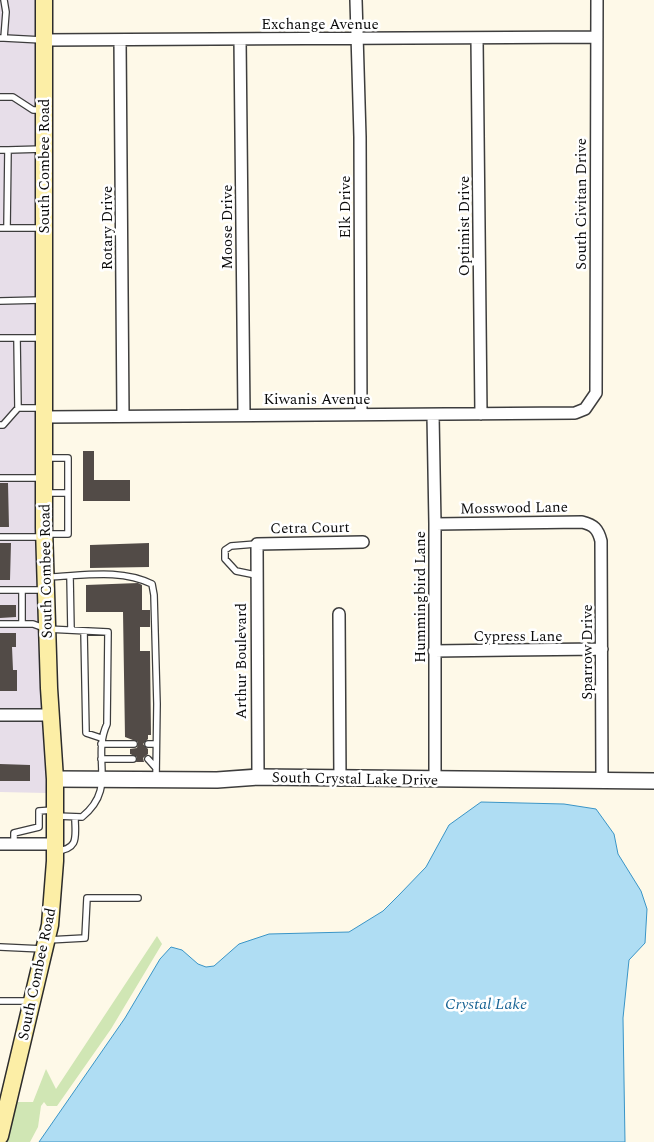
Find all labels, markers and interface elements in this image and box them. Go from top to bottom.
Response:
street label: Exchange Avenue [261,13,379,36]
street label: South Combee Road [33,99,56,233]
street label: South Civitan Drive [570,138,593,270]
street label: Elk Drive [334,175,357,239]
street label: Optimist Drive [453,176,476,276]
street label: Moose Drive [216,185,239,269]
street label: Rotary Drive [96,186,119,270]
street label: Kiwanis Avenue [263,388,371,411]
street label: Mosswood Lane [460,496,568,520]
street label: South Combee Road [33,503,59,639]
street label: Cetra Court [270,516,350,540]
street label: Hummingbird Lane [409,531,432,663]
street label: Arthur Boulevard [230,603,253,719]
street label: Sparrow Drive [576,604,599,700]
street label: Cypress Lane [473,625,563,648]
street label: South Crystal Lake Drive [272,766,438,792]
street label: South Combee Road [12,906,62,1042]
water label: Crystal Lake [445,992,527,1016]

